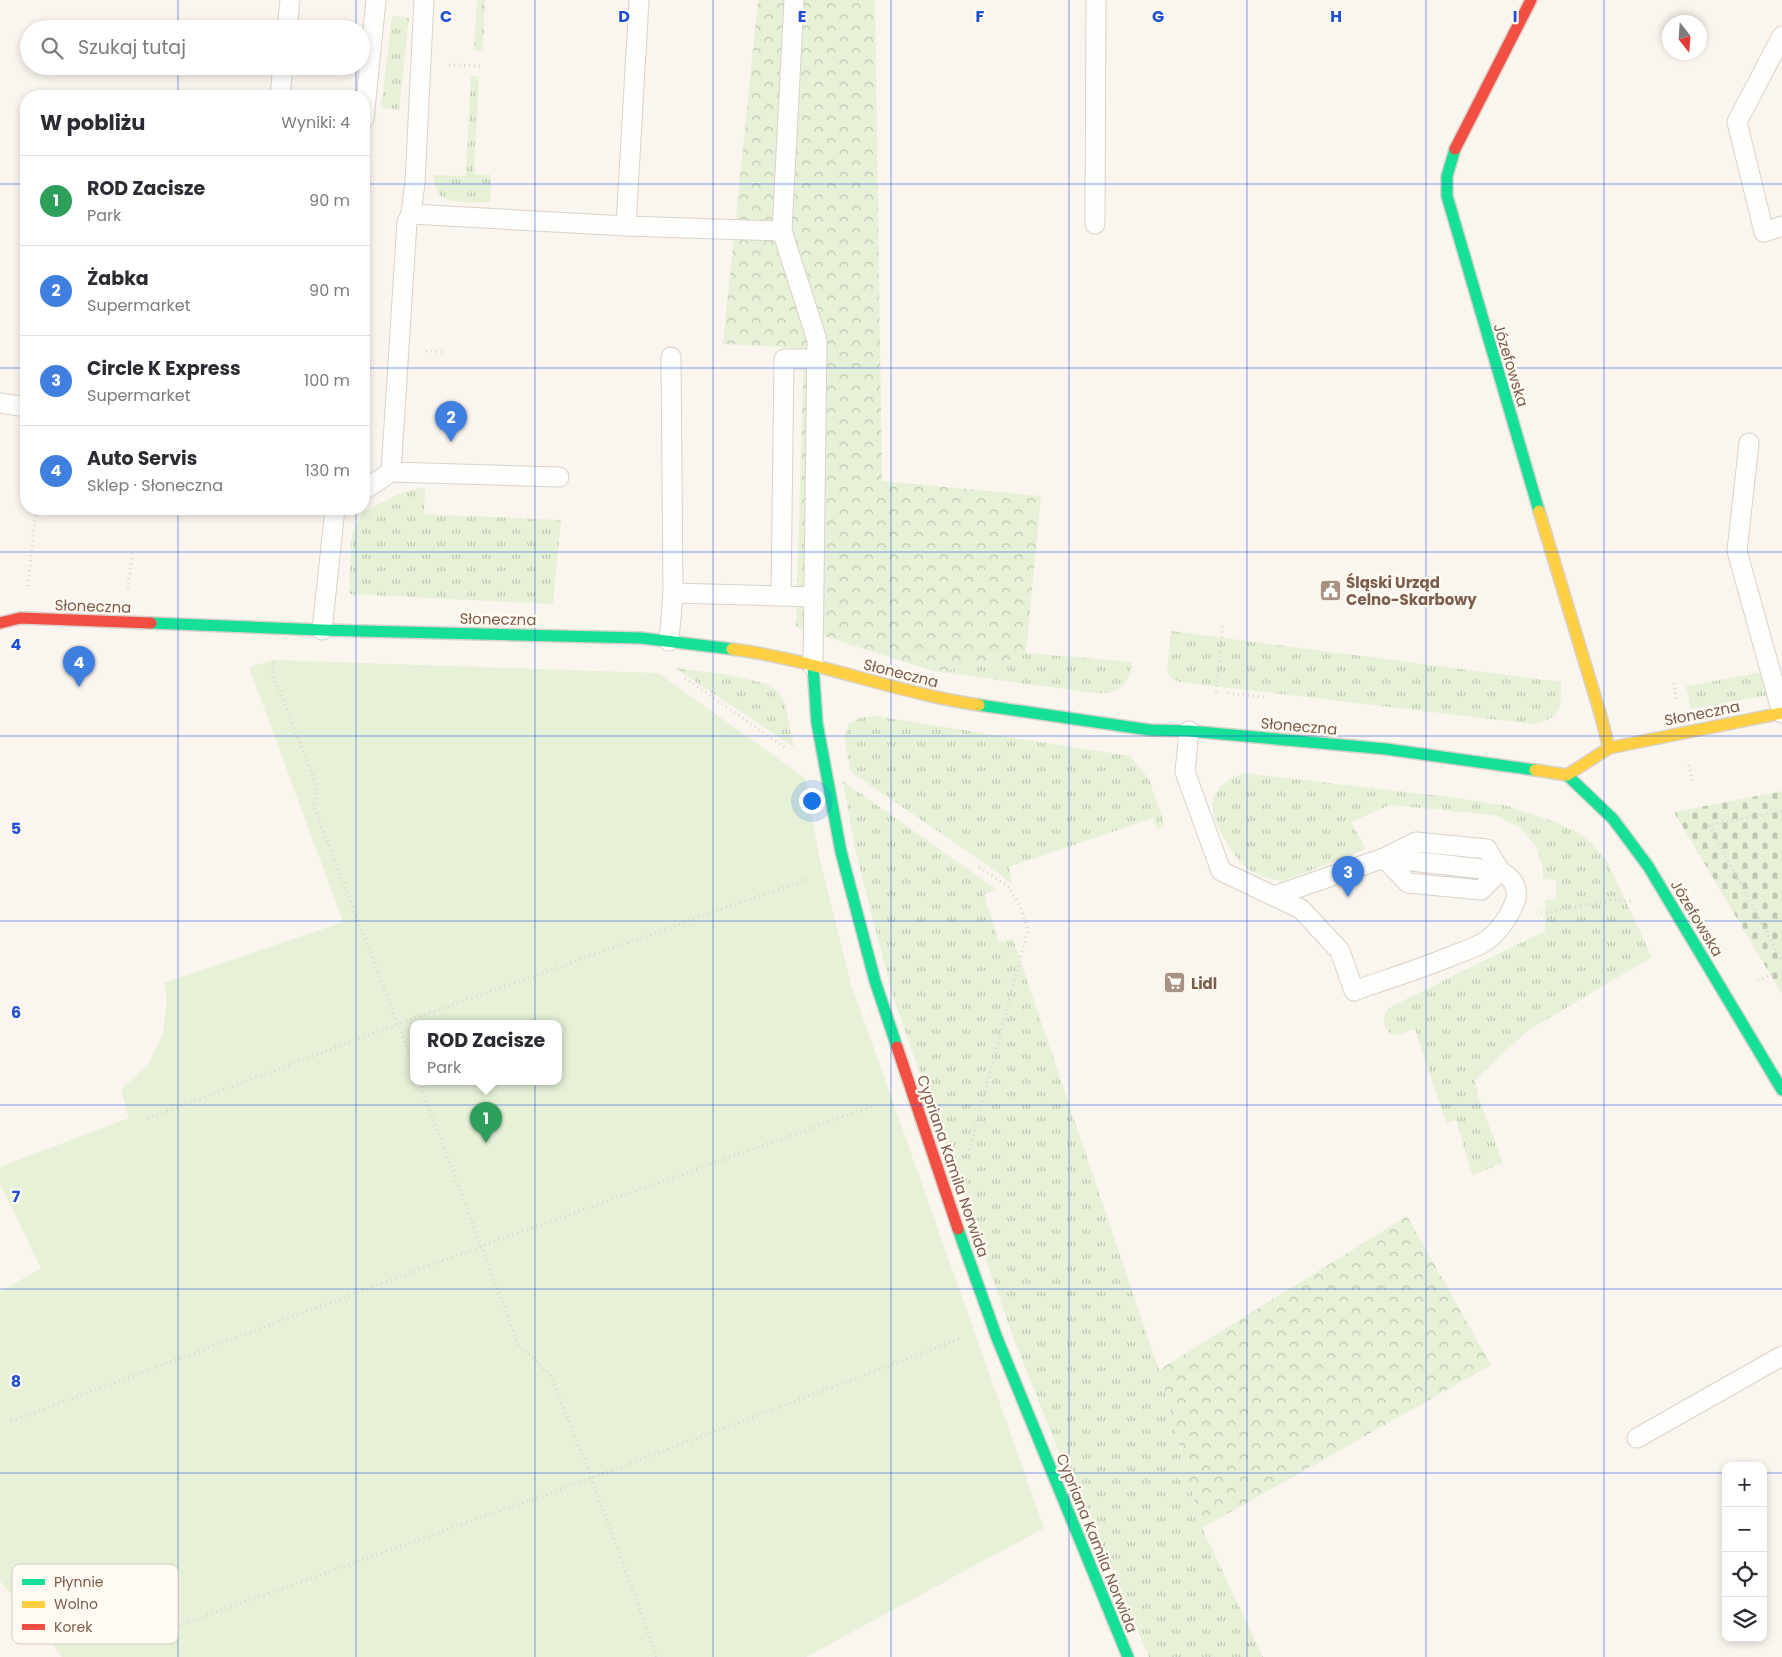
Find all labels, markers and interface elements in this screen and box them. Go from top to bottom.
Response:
text: C [440,5,452,28]
text: D [618,5,630,28]
text: E [798,5,806,28]
text: F [976,5,985,28]
text: G [1152,5,1164,28]
text: H [1330,5,1342,28]
text: I [1513,5,1517,28]
north arrow [1662,15,1707,60]
search box [20,20,370,75]
icon: search [38,34,66,62]
text: Szukaj tutaj [78,34,186,61]
text: W pobliżu [40,108,145,137]
text: Wyniki: 4 [281,111,350,134]
text: ROD Zacisze [87,175,205,202]
text: 1 [53,189,59,212]
text: 90 m [309,189,350,212]
text: Park [87,204,121,227]
text: Żabka [87,265,149,292]
text: 2 [51,279,61,302]
text: 90 m [309,279,350,302]
text: Supermarket [87,294,191,317]
street label: Józefowska [1488,321,1534,409]
text: Circle K Express [87,355,241,382]
text: 3 [51,369,61,392]
text: 100 m [304,369,350,392]
text: Supermarket [87,384,191,407]
pin: 2 [435,401,467,442]
text: Auto Servis [87,445,197,472]
text: 4 [51,459,61,482]
text: 130 m [305,459,350,482]
text: Sklep · Słoneczna [87,474,223,497]
place label: Śląski Urząd Celno-Skarbowy [1346,572,1477,610]
public building icon: Śląski Urząd Celno-Skarbowy [1318,579,1342,603]
street label: Słoneczna [54,594,132,618]
street label: Słoneczna [459,608,537,630]
text: 4 [11,633,22,656]
pin: 4 [63,646,95,687]
street label: Słoneczna [861,654,941,692]
street label: Słoneczna [1662,695,1742,731]
street label: Słoneczna [1260,712,1338,740]
your location [799,788,825,814]
text: 5 [11,817,21,840]
pin: 3 [1332,856,1364,897]
street label: Józefowska [1666,876,1728,960]
supermarket icon: Lidl [1163,971,1187,995]
place label: Lidl [1191,973,1217,994]
text: 6 [11,1001,21,1024]
popup [410,1020,562,1085]
text: ROD Zacisze [427,1027,545,1054]
text: Park [427,1056,461,1079]
street label: Cypriana Kamila Norwida [912,1072,994,1260]
pin: 1 [470,1102,502,1143]
text: 7 [12,1185,21,1208]
text: 8 [11,1370,21,1393]
street label: Cypriana Kamila Norwida [1051,1450,1143,1636]
map controls [1722,1462,1767,1642]
button: + [1722,1462,1767,1507]
button: − [1722,1507,1767,1552]
button: locate [1722,1552,1767,1597]
legend [12,1564,178,1644]
text: Płynnie [54,1572,104,1592]
text: Wolno [54,1594,98,1614]
button: layers [1722,1597,1767,1642]
text: Korek [54,1617,93,1637]

